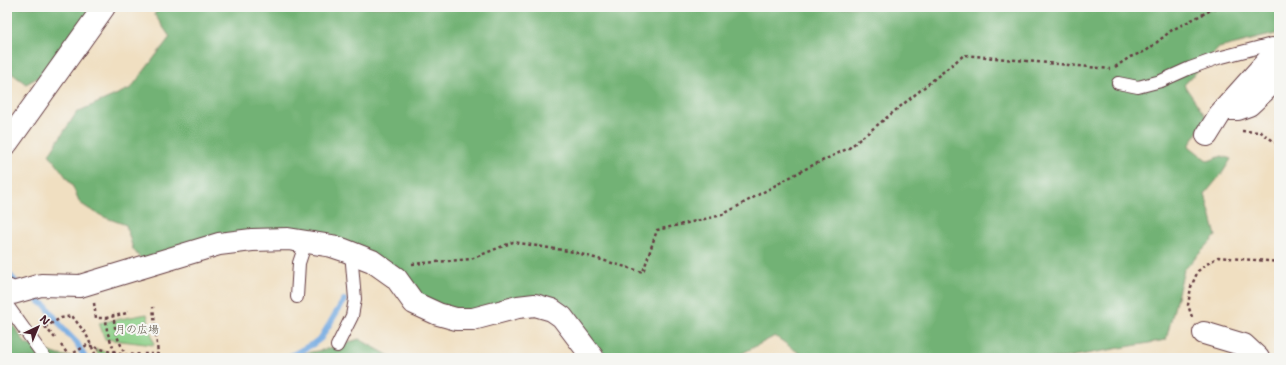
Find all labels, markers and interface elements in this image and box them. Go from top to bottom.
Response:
north arrow [18,307,58,347]
text: N [36,312,53,329]
park label: 月の広場 [115,322,159,337]

